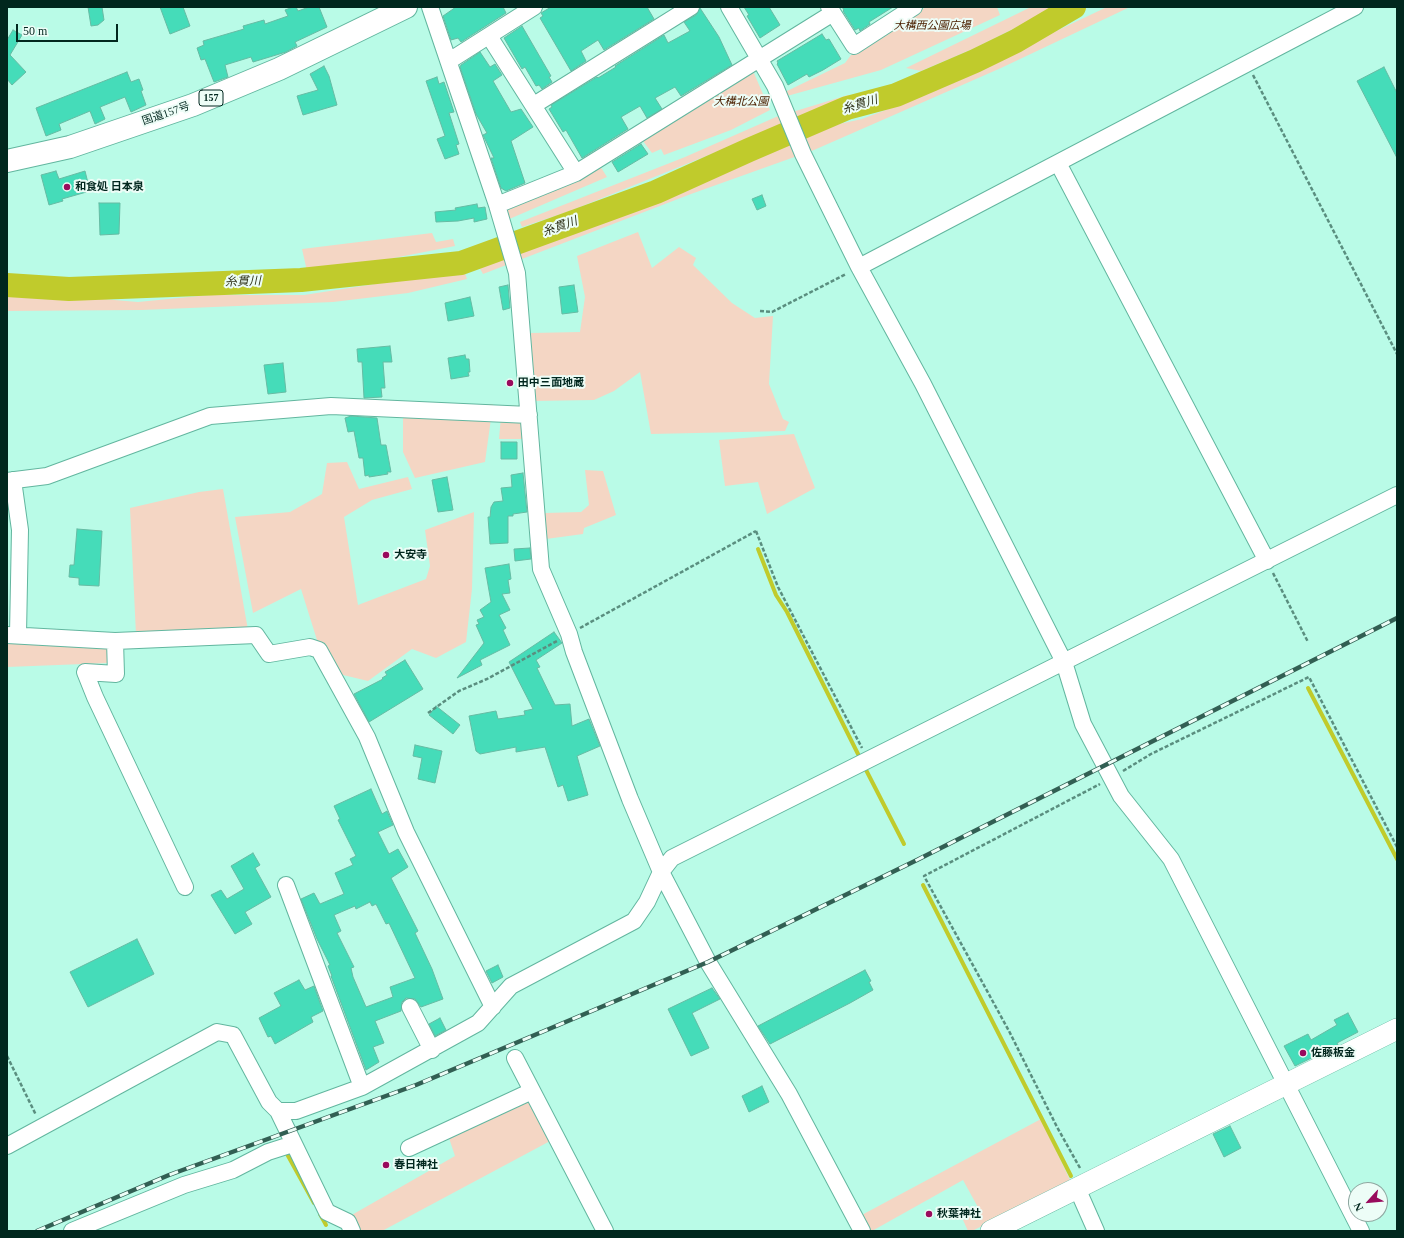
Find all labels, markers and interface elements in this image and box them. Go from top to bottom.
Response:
scale bar [18,16,120,42]
park label: 大構西公園広場 [894,19,970,33]
text: 50 m [23,24,47,38]
road number: 157 [199,90,223,106]
water label: 糸貫川 [841,93,879,117]
park label: 大構北公園 [714,95,768,109]
street label: 国道157号 [140,100,192,128]
place label: 和食処 日本泉 [75,180,144,194]
marker: 和食処 日本泉 [62,182,72,192]
water label: 糸貫川 [541,214,579,240]
water label: 糸貫川 [225,274,261,290]
place label: 田中三面地蔵 [518,376,584,390]
marker: 田中三面地蔵 [505,378,515,388]
place label: 大安寺 [394,548,427,562]
marker: 大安寺 [381,550,391,560]
place label: 佐藤板金 [1311,1046,1355,1060]
marker: 佐藤板金 [1298,1048,1308,1058]
place label: 春日神社 [394,1158,438,1172]
marker: 春日神社 [381,1160,391,1170]
north arrow [1348,1182,1388,1222]
text: N [1351,1201,1365,1213]
place label: 秋葉神社 [937,1207,981,1221]
marker: 秋葉神社 [924,1209,934,1219]

